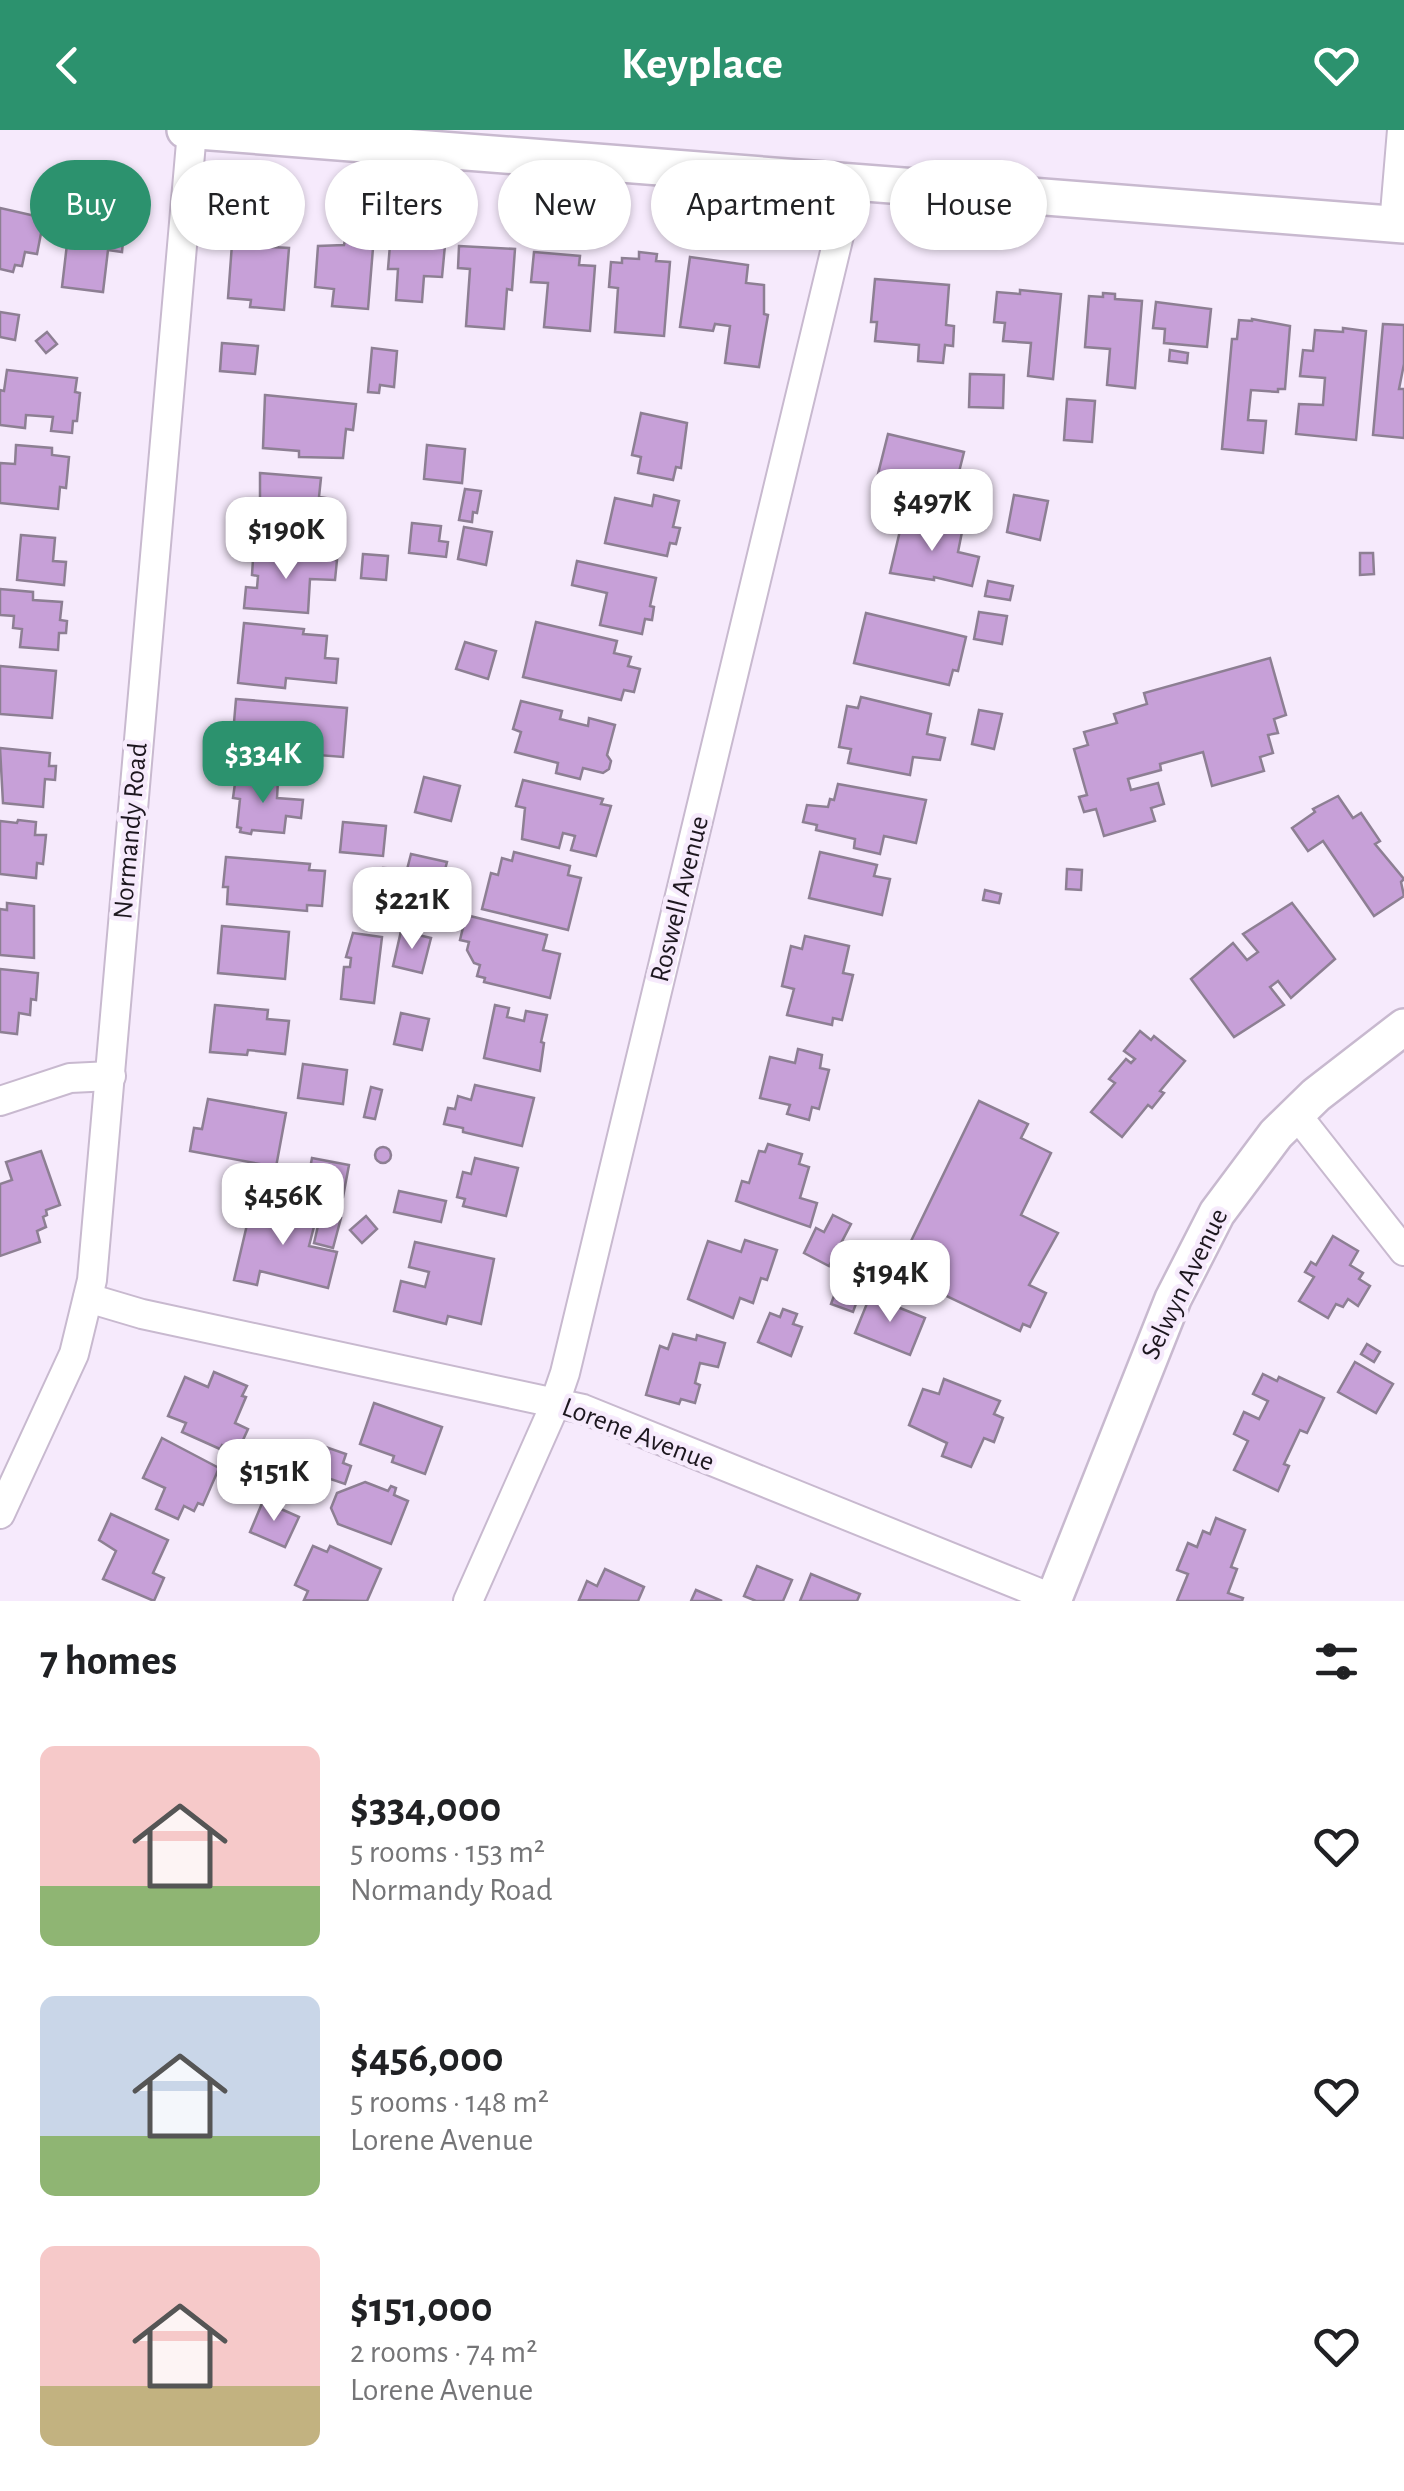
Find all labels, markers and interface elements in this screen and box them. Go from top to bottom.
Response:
icon: back [40,38,95,93]
icon: heart [1309,38,1364,93]
text: Keyplace [621,42,783,87]
chip: Buy [30,160,151,250]
chip: Rent [171,160,305,250]
chip: Filters [325,160,478,250]
chip: New [498,160,631,250]
chip: Apartment [651,160,870,250]
chip: House [890,160,1047,250]
pin: $497K [862,469,1002,554]
text: $497K [893,485,971,517]
pin: $190K [216,497,356,582]
text: $190K [248,513,324,545]
pin: $334K [193,721,333,806]
text: $334K [225,737,301,769]
street label: Normandy Road [109,741,153,921]
street label: Roswell Avenue [646,813,714,985]
pin: $221K [342,867,482,952]
text: $221K [375,883,449,915]
pin: $456K [213,1163,353,1248]
text: $456K [244,1179,322,1211]
street label: Selwyn Avenue [1136,1204,1234,1364]
pin: $194K [820,1240,960,1325]
text: $194K [852,1256,928,1288]
street label: Lorene Avenue [558,1393,718,1477]
pin: $151K [204,1439,344,1524]
text: $151K [239,1455,309,1487]
icon: filters [1309,1634,1364,1689]
text: 7 homes [40,1640,177,1682]
icon: home [120,1786,240,1906]
text: $334,000 [350,1787,502,1829]
icon: heart [1309,1819,1364,1874]
text: 5 rooms · 153 m² [350,1836,545,1868]
text: Normandy Road [350,1874,553,1906]
icon: home [120,2036,240,2156]
text: $456,000 [350,2037,504,2079]
icon: heart [1309,2069,1364,2124]
text: 5 rooms · 148 m² [350,2086,549,2118]
text: Lorene Avenue [350,2124,533,2156]
icon: home [120,2286,240,2406]
text: $151,000 [350,2287,493,2329]
icon: heart [1309,2319,1364,2374]
text: 2 rooms · 74 m² [350,2336,537,2368]
text: Lorene Avenue [350,2374,533,2406]

